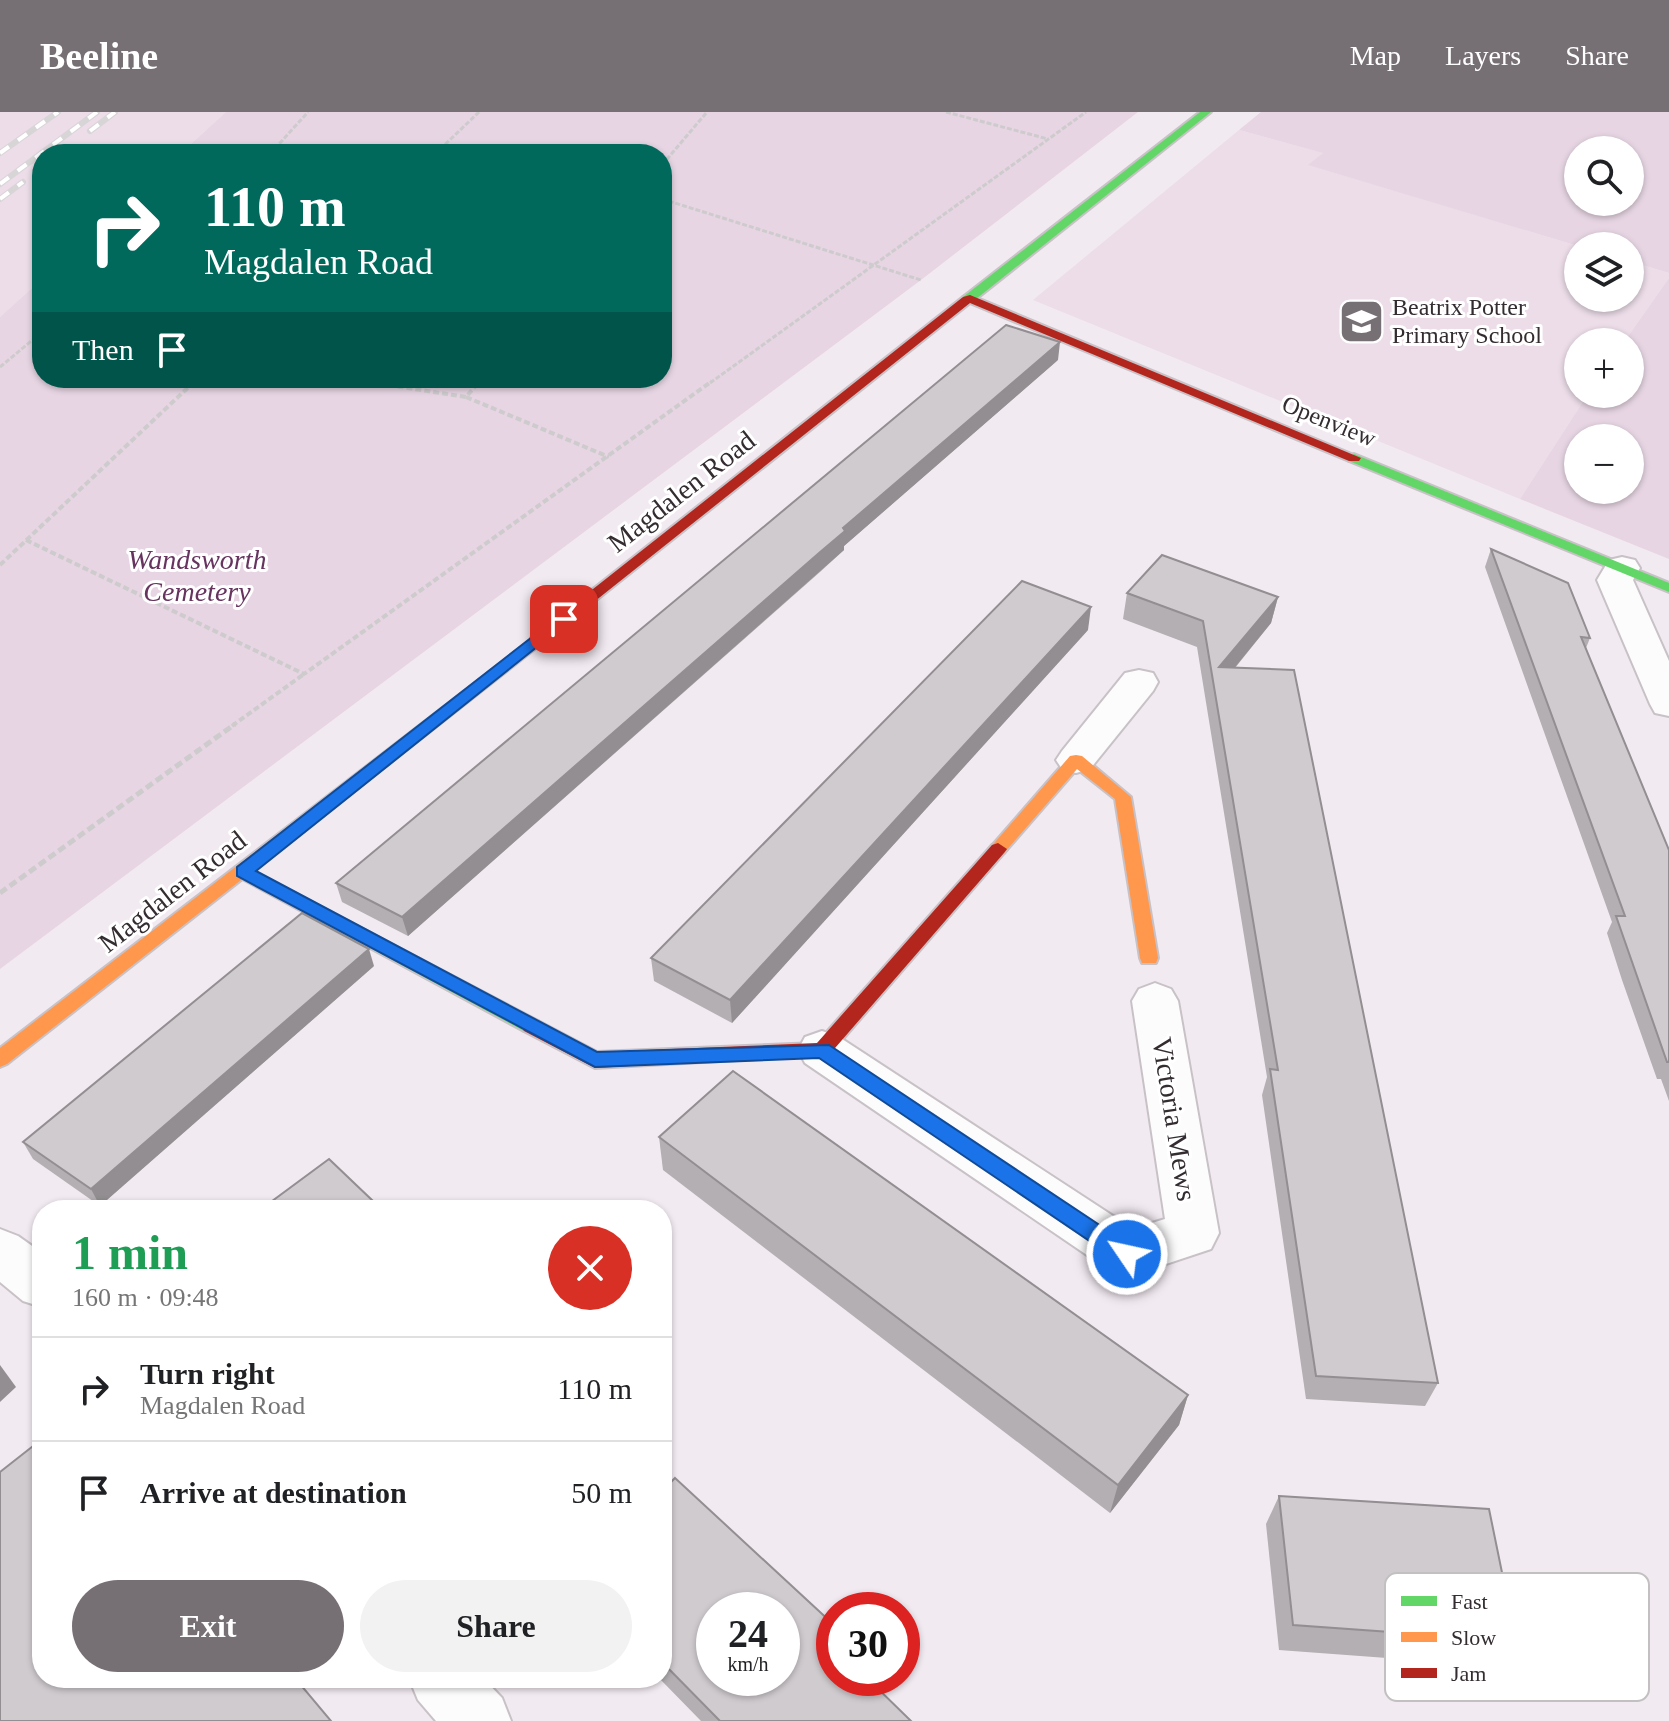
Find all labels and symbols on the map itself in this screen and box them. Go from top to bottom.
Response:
place label: Beatrix Potter Primary School [1392,294,1542,348]
school or university icon: Beatrix Potter Primary School [1337,297,1385,345]
street label: Openview [1278,390,1380,452]
street label: Magdalen Road [602,424,761,558]
park label: Wandsworth Cemetery [127,544,267,607]
pin [530,585,598,653]
street label: Magdalen Road [93,824,252,958]
street label: Victoria Mews [1146,1035,1203,1203]
position arrow [1085,1212,1169,1296]
legend [1385,1573,1649,1701]
text: Fast [1451,1589,1488,1614]
speed limit sign: 30 [816,1592,920,1696]
text: Slow [1451,1625,1496,1650]
text: Jam [1451,1661,1486,1686]

